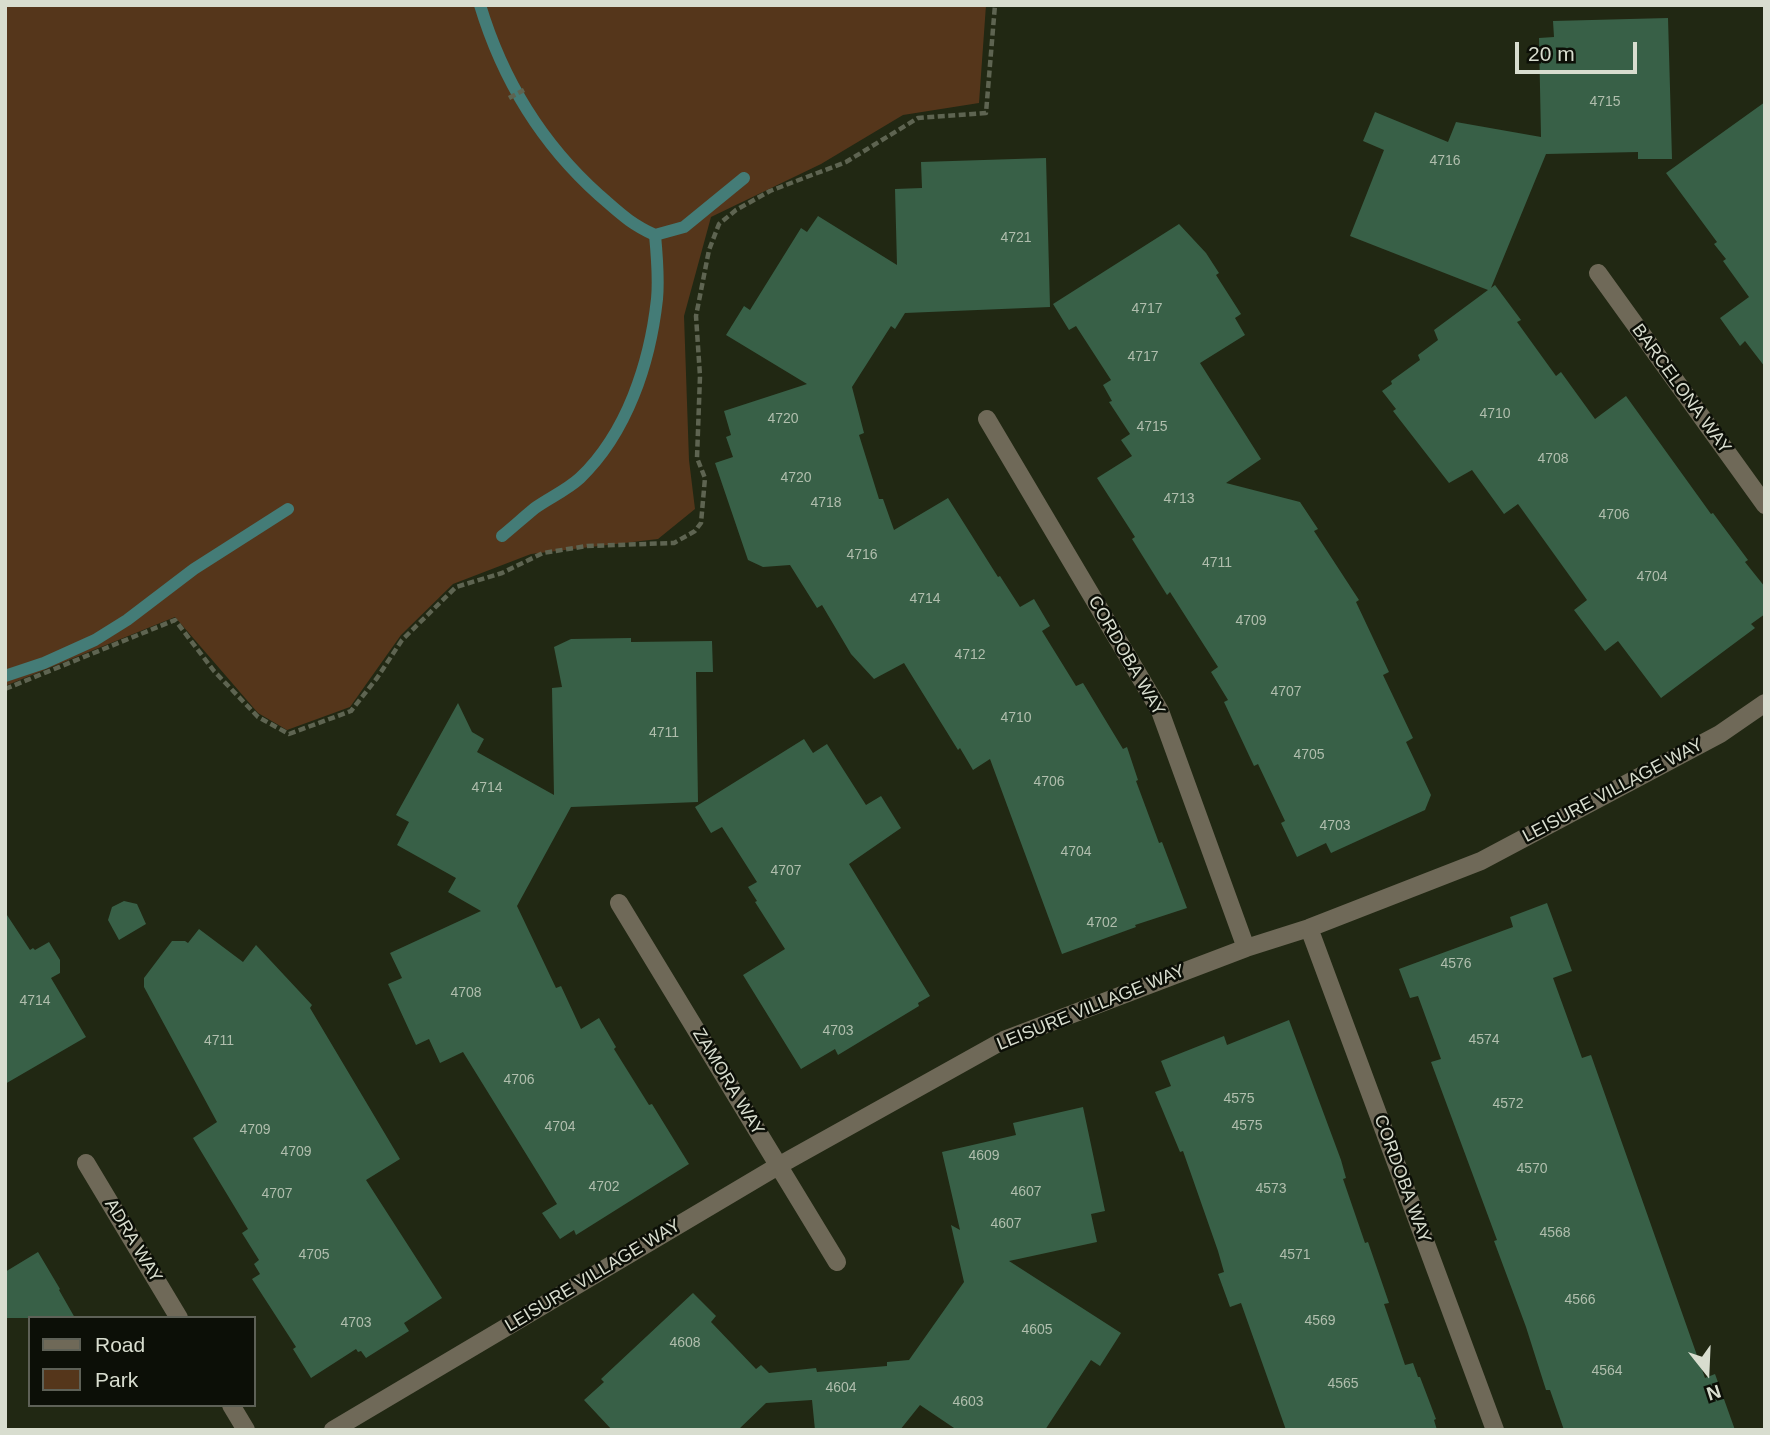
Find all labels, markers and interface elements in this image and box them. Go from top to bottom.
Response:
scale bar [1518,28,1640,72]
text: 20 m [1528,42,1575,65]
house number: 4715 [1589,94,1621,110]
house number: 4716 [1429,153,1461,169]
house number: 4721 [1000,230,1032,246]
house number: 4717 [1131,301,1163,317]
street label: BARCELONA WAY [1627,320,1735,458]
house number: 4717 [1127,349,1159,365]
house number: 4710 [1479,406,1511,422]
house number: 4720 [767,411,799,427]
house number: 4715 [1136,419,1168,435]
house number: 4708 [1537,451,1569,467]
house number: 4720 [780,470,812,486]
house number: 4713 [1163,491,1195,507]
house number: 4718 [810,495,842,511]
house number: 4706 [1598,507,1630,523]
house number: 4716 [846,547,878,563]
house number: 4711 [1202,555,1232,571]
house number: 4704 [1636,569,1668,585]
house number: 4714 [909,591,941,607]
street label: CORDOBA WAY [1083,592,1169,720]
house number: 4709 [1235,613,1267,629]
house number: 4712 [954,647,986,663]
house number: 4707 [1270,684,1302,700]
house number: 4710 [1000,710,1032,726]
house number: 4711 [649,725,679,741]
street label: LEISURE VILLAGE WAY [1519,734,1707,848]
house number: 4705 [1293,747,1325,763]
house number: 4706 [1033,774,1065,790]
house number: 4714 [471,780,503,796]
house number: 4703 [1319,818,1351,834]
house number: 4704 [1060,844,1092,860]
house number: 4707 [770,863,802,879]
house number: 4702 [1086,915,1118,931]
house number: 4576 [1440,956,1472,972]
street label: LEISURE VILLAGE WAY [994,960,1188,1056]
house number: 4708 [450,985,482,1001]
house number: 4714 [19,993,51,1009]
house number: 4703 [822,1023,854,1039]
street label: ZAMORA WAY [688,1025,768,1139]
house number: 4574 [1468,1032,1500,1048]
house number: 4711 [204,1033,234,1049]
house number: 4706 [503,1072,535,1088]
house number: 4575 [1223,1091,1255,1107]
house number: 4572 [1492,1096,1524,1112]
street label: CORDOBA WAY [1369,1112,1435,1246]
house number: 4575 [1231,1118,1263,1134]
house number: 4704 [544,1119,576,1135]
house number: 4709 [239,1122,271,1138]
house number: 4709 [280,1144,312,1160]
house number: 4609 [968,1148,1000,1164]
house number: 4570 [1516,1161,1548,1177]
house number: 4702 [588,1179,620,1195]
house number: 4573 [1255,1181,1287,1197]
house number: 4607 [1010,1184,1042,1200]
house number: 4707 [261,1186,293,1202]
street label: ADRA WAY [100,1195,166,1287]
street label: LEISURE VILLAGE WAY [501,1215,685,1337]
house number: 4607 [990,1216,1022,1232]
house number: 4568 [1539,1225,1571,1241]
house number: 4705 [298,1247,330,1263]
house number: 4571 [1279,1247,1311,1263]
house number: 4566 [1564,1292,1596,1308]
house number: 4569 [1304,1313,1336,1329]
house number: 4703 [340,1315,372,1331]
legend [28,1316,256,1407]
house number: 4605 [1021,1322,1053,1338]
text: Road [95,1333,145,1356]
house number: 4608 [669,1335,701,1351]
north arrow [1672,1337,1742,1407]
house number: 4564 [1591,1363,1623,1379]
text: Park [95,1368,138,1391]
house number: 4565 [1327,1376,1359,1392]
house number: 4604 [825,1380,857,1396]
text: N [1704,1380,1723,1405]
house number: 4603 [952,1394,984,1410]

